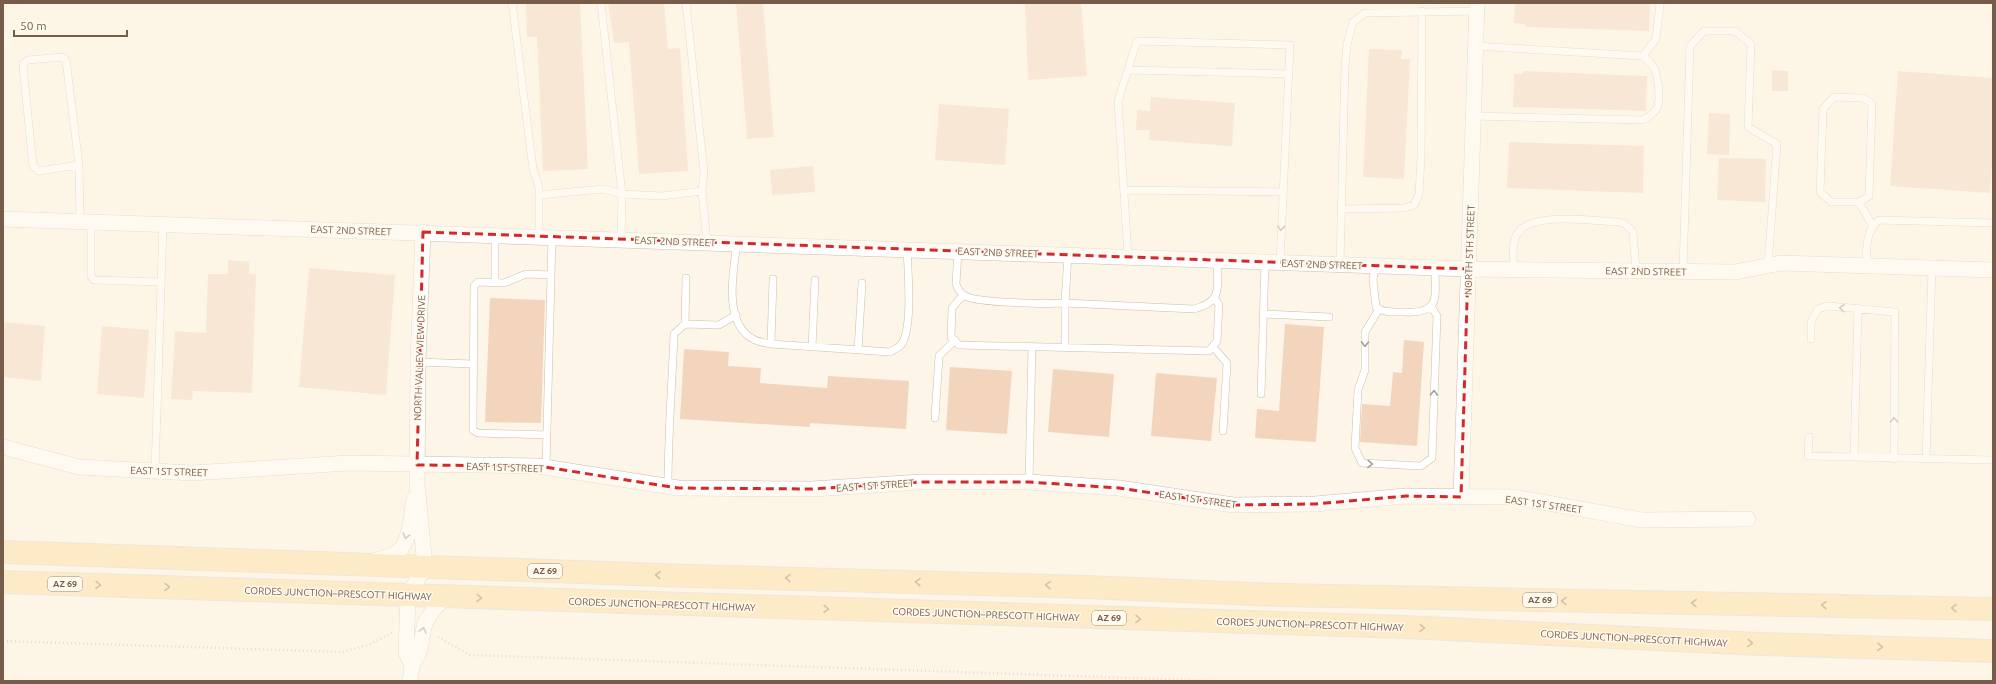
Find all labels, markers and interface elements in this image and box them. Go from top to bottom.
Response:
scale bar [14,12,127,38]
text: 50 m [20,19,47,32]
street label: NORTH 5TH STREET [1462,204,1477,295]
street label: EAST 2ND STREET [310,224,392,237]
one-way arrow [1277,225,1286,231]
street label: EAST 2ND STREET [634,235,716,248]
street label: EAST 2ND STREET [957,246,1039,259]
street label: EAST 2ND STREET [1281,258,1363,271]
street label: EAST 2ND STREET [1605,265,1687,278]
street label: NORTH VALLEY VIEW DRIVE [412,294,427,421]
one-way arrow [1839,303,1845,312]
one-way arrow [1361,341,1369,347]
one-way arrow [1430,390,1438,396]
one-way arrow [1890,417,1898,423]
one-way arrow [1367,459,1373,468]
street label: EAST 1ST STREET [466,461,545,474]
street label: EAST 1ST STREET [130,465,209,478]
street label: EAST 1ST STREET [836,477,915,494]
street label: EAST 1ST STREET [1159,489,1238,510]
street label: EAST 1ST STREET [1505,494,1584,515]
one-way arrow [402,532,411,539]
road number: AZ 69 [528,564,562,578]
one-way arrow [655,571,661,579]
one-way arrow [785,574,791,583]
road number: AZ 69 [48,577,82,591]
one-way arrow [915,578,921,586]
one-way arrow [95,581,101,589]
one-way arrow [1045,581,1051,590]
one-way arrow [164,583,170,592]
street label: CORDES JUNCTION–PRESCOTT HIGHWAY [244,585,432,602]
road number: AZ 69 [1523,593,1557,607]
one-way arrow [476,594,482,602]
street label: CORDES JUNCTION–PRESCOTT HIGHWAY [568,596,756,613]
one-way arrow [1561,597,1567,605]
one-way arrow [1691,599,1697,607]
one-way arrow [1821,601,1827,609]
one-way arrow [1951,604,1957,612]
one-way arrow [823,605,829,613]
street label: CORDES JUNCTION–PRESCOTT HIGHWAY [892,606,1080,623]
road number: AZ 69 [1092,611,1126,625]
one-way arrow [1135,614,1141,623]
street label: CORDES JUNCTION–PRESCOTT HIGHWAY [1216,616,1404,633]
one-way arrow [1419,624,1425,633]
one-way arrow [419,626,427,633]
street label: CORDES JUNCTION–PRESCOTT HIGHWAY [1540,628,1728,649]
one-way arrow [1747,639,1753,647]
one-way arrow [1877,643,1883,652]

